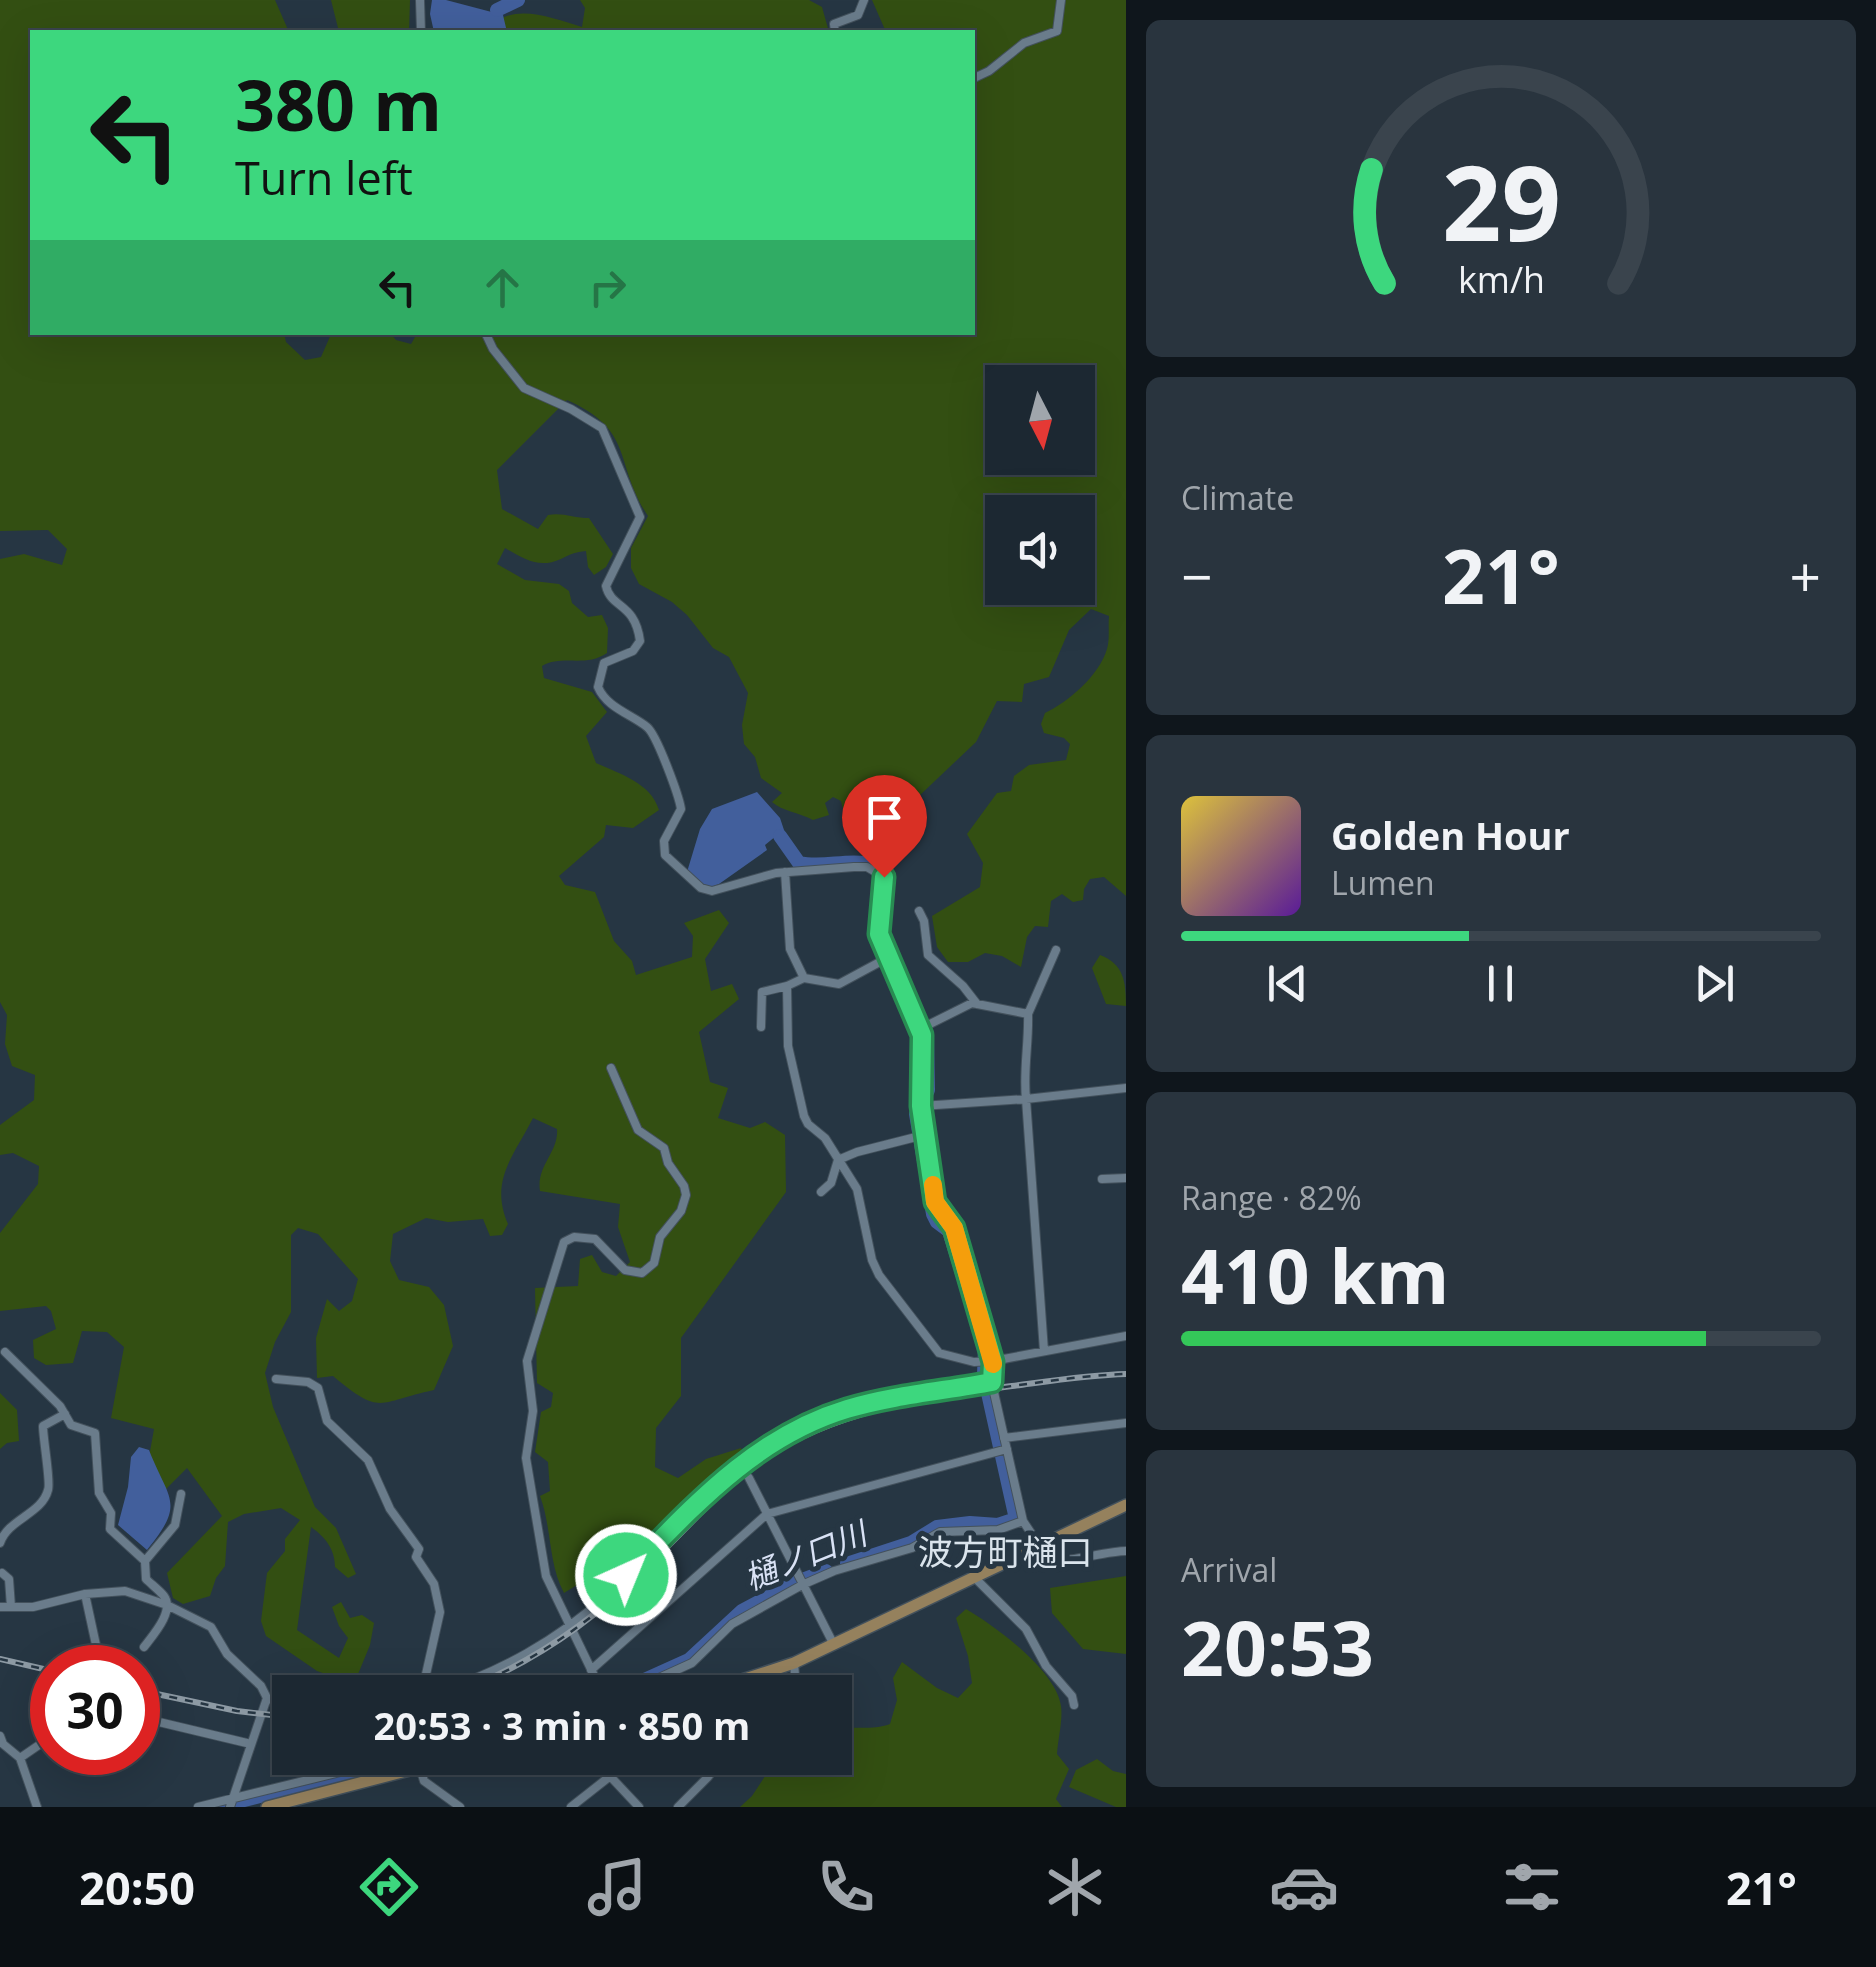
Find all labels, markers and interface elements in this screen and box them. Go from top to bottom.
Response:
text: 380 m [235,56,442,152]
icon: left [70,70,200,200]
text: 29 [1442,130,1560,271]
text: Turn left [235,147,413,208]
text: km/h [1458,255,1544,303]
icon: left [370,260,425,315]
icon: ahead [475,260,530,315]
icon: right [580,260,635,315]
north arrow [985,365,1095,475]
map controls [985,365,1095,605]
text: Climate [1181,476,1294,519]
button: sound [985,495,1095,605]
text: 21° [1442,524,1560,626]
text: − [1181,538,1212,613]
text: + [1790,538,1821,613]
pin [842,775,927,878]
icon: arrive [857,790,912,845]
text: Golden Hour [1331,809,1570,861]
text: Lumen [1331,861,1435,904]
icon: previous [1260,956,1315,1011]
icon: pause [1473,956,1528,1011]
icon: next [1687,956,1742,1011]
text: Range · 82% [1181,1176,1362,1219]
text: 410 km [1181,1224,1449,1326]
water label: 樋ノ口川 [738,1510,875,1599]
position arrow [574,1523,678,1627]
district label: 波方町樋口 [917,1528,1093,1575]
text: Arrival [1181,1548,1277,1591]
text: 20:53 [1181,1596,1374,1698]
speed limit sign: 30 [30,1645,160,1775]
text: 20:53 · 3 min · 850 m [374,1699,750,1751]
icon: directions [354,1852,424,1922]
icon: music [582,1852,652,1922]
icon: phone [811,1852,881,1922]
icon: climate [1040,1852,1110,1922]
icon: car [1269,1852,1339,1922]
icon: filters [1497,1852,1567,1922]
text: 20:50 [79,1857,195,1918]
text: 21° [1726,1857,1797,1918]

